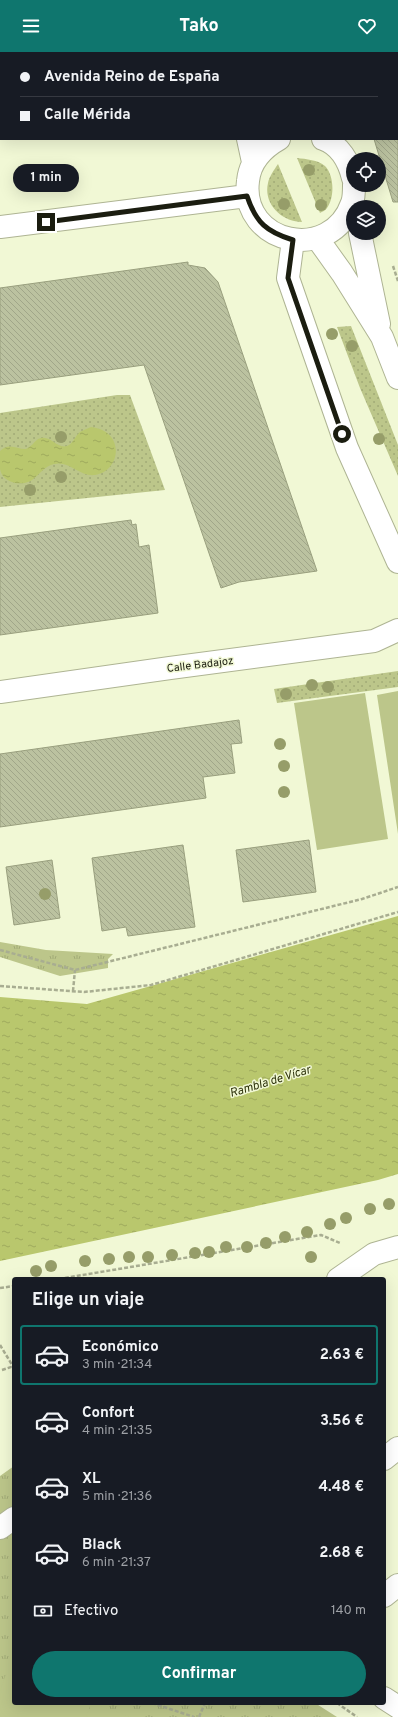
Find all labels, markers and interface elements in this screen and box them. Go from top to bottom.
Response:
icon: menu [20,15,42,37]
text: Tako [179,15,219,38]
icon: heart [356,15,378,37]
text: Avenida Reino de España [44,68,220,87]
text: Calle Mérida [44,106,131,125]
map controls [346,152,386,240]
button: locate [346,152,386,192]
callout: 1 min [13,164,79,192]
text: 1 min [30,170,62,186]
button: layers [346,200,386,240]
route end [37,213,55,231]
route start [333,425,351,443]
street label: Calle Badajoz [166,654,234,676]
water label: Rambla de Vícar [228,1062,314,1102]
text: Elige un viaje [32,1289,144,1312]
icon: car [34,1337,70,1373]
text: Económico [82,1338,159,1357]
text: 2.63 € [320,1346,364,1365]
text: 3 min · 21:34 [82,1357,152,1373]
icon: car [34,1403,70,1439]
text: Confort [82,1404,134,1423]
text: 3.56 € [320,1412,364,1431]
text: 4 min · 21:35 [82,1423,153,1439]
icon: car [34,1469,70,1505]
text: XL [82,1470,100,1489]
text: 4.48 € [318,1478,364,1497]
text: 5 min · 21:36 [82,1489,152,1505]
icon: car [34,1535,70,1571]
text: Black [82,1536,122,1555]
text: 2.68 € [319,1544,364,1563]
text: 6 min · 21:37 [82,1555,151,1571]
icon: cash [32,1600,54,1622]
text: Efectivo [64,1602,118,1621]
text: 140 m [331,1603,366,1619]
button: Confirmar [32,1651,366,1697]

